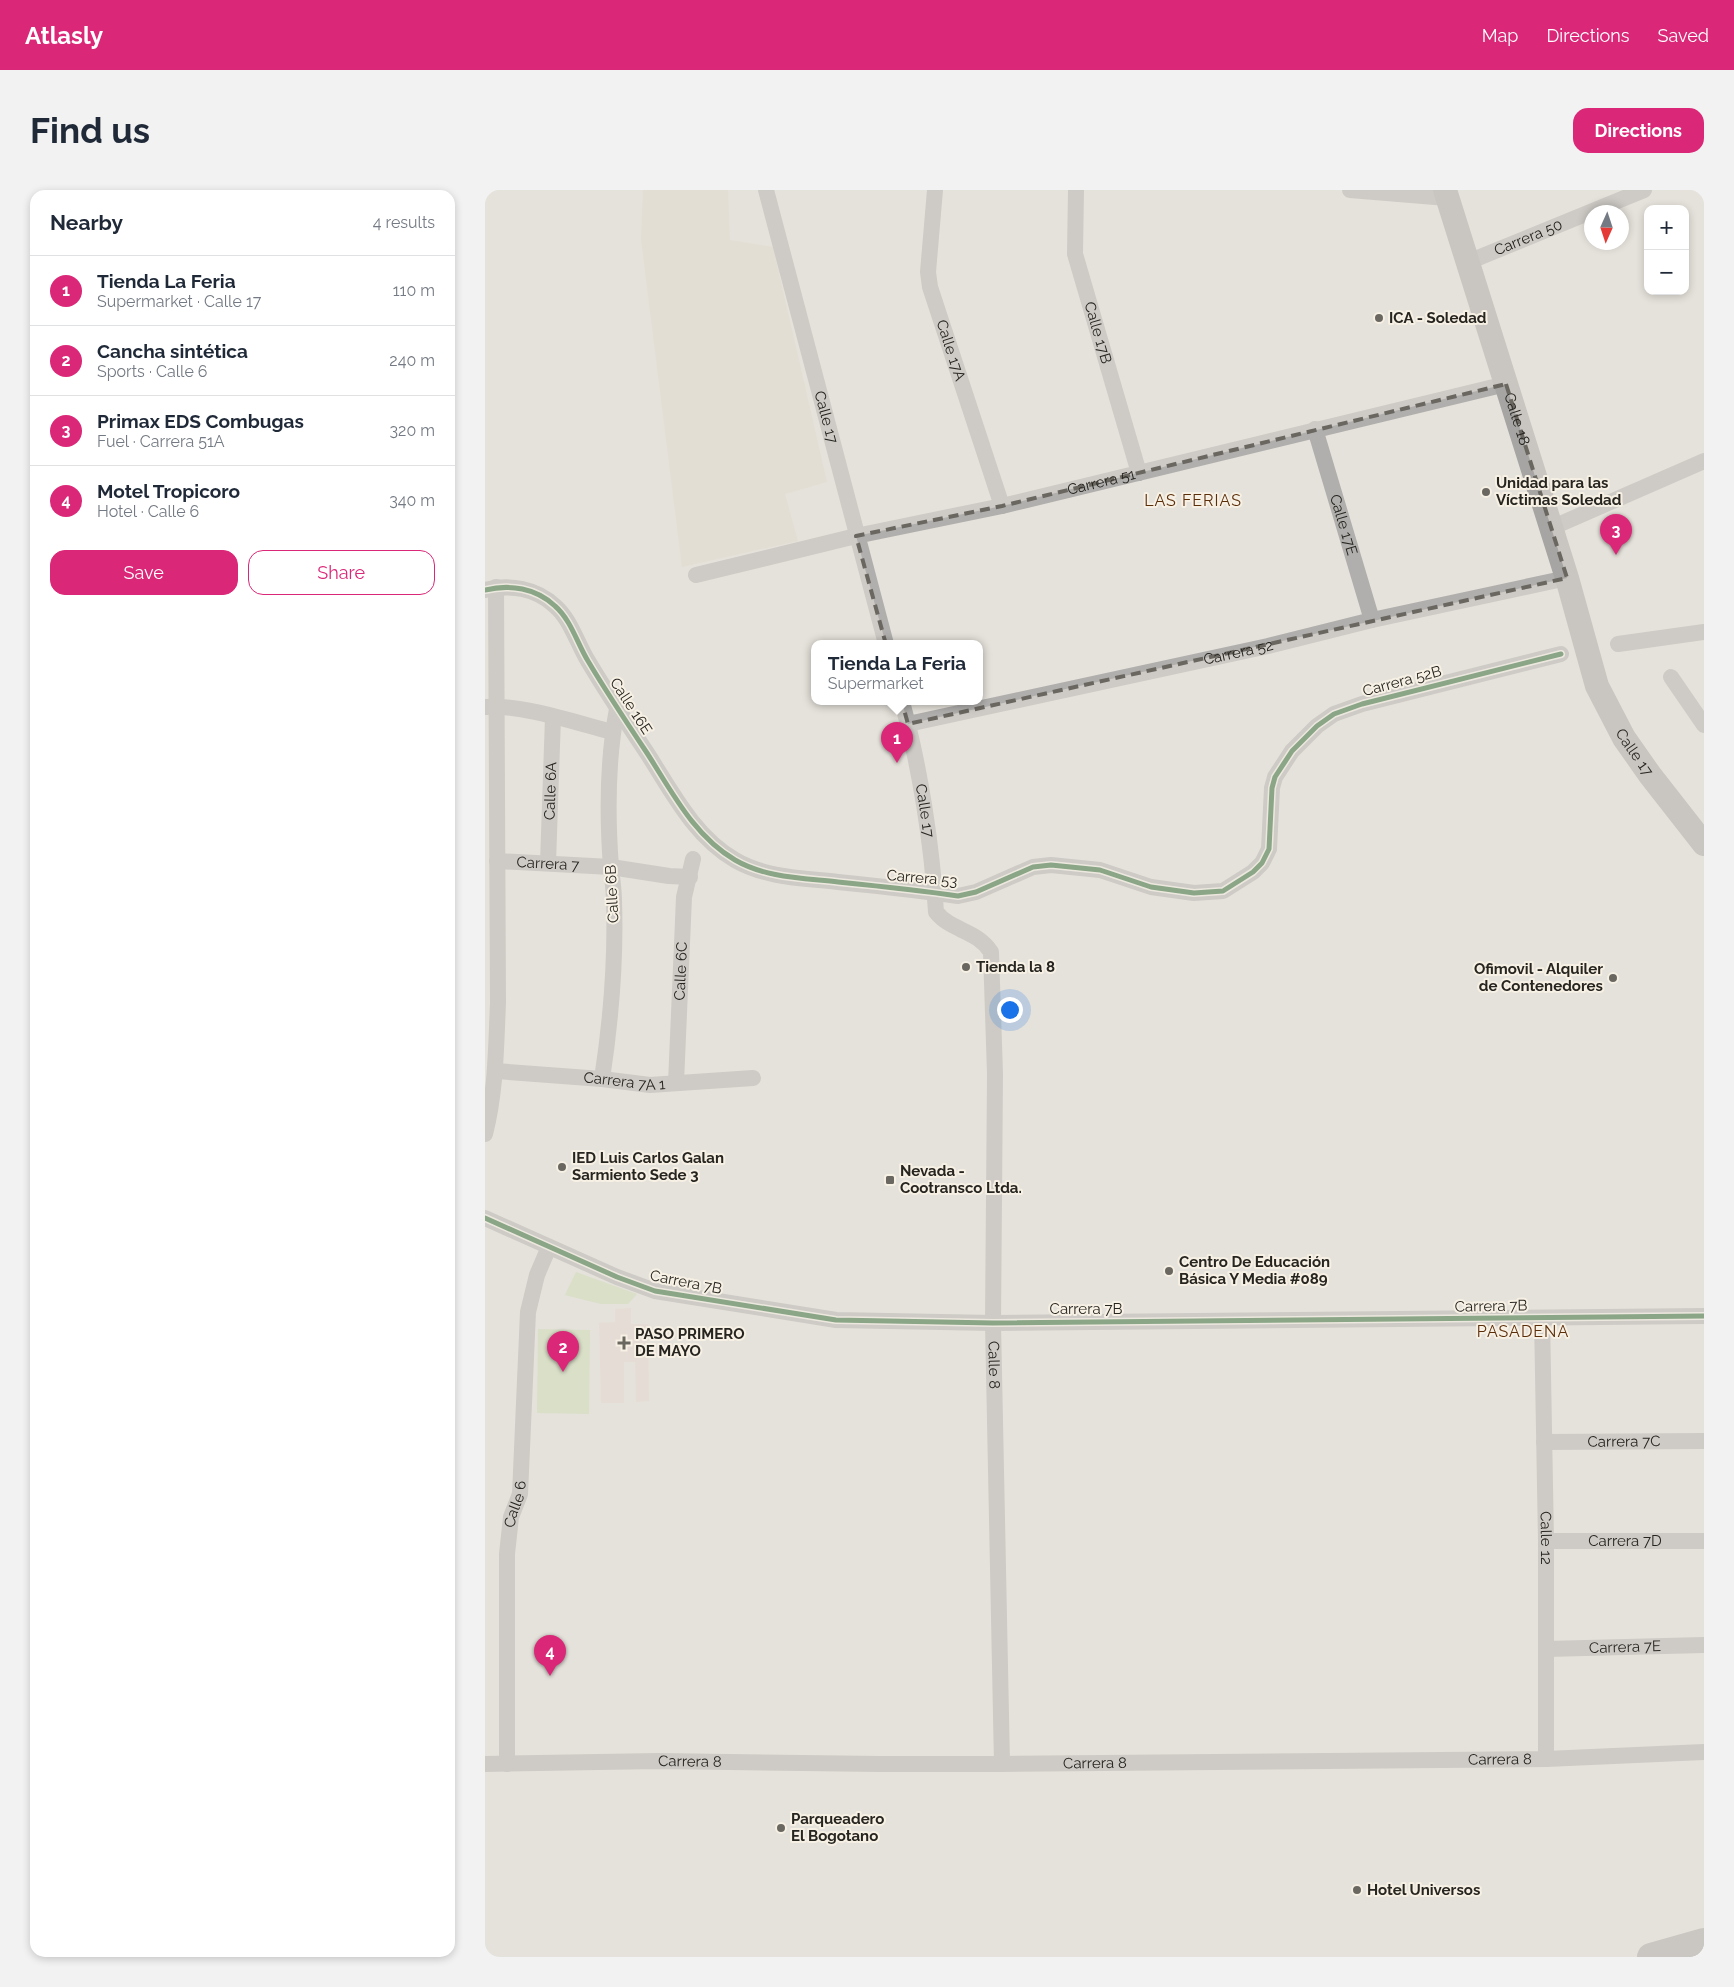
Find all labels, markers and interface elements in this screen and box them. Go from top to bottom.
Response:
text: Atlasly [25,21,103,50]
text: Map [1482,25,1518,46]
text: Directions [1546,25,1630,46]
text: Saved [1658,25,1709,46]
button: Directions [1573,108,1704,153]
text: Find us [30,110,150,151]
north arrow [1584,205,1629,250]
map controls [1644,205,1689,295]
button: + [1644,205,1689,250]
text: Nearby [50,210,123,235]
text: 4 results [373,213,435,232]
street label: Carrera 50 [1491,215,1565,259]
button: − [1644,250,1689,295]
text: Tienda La Feria [97,270,236,292]
text: 1 [62,281,70,300]
text: 110 m [393,281,435,300]
text: Supermarket · Calle 17 [97,292,261,311]
street label: Calle 17B [1080,300,1116,366]
place label: ICA - Soledad [1389,309,1487,327]
marker: ICA - Soledad [1373,312,1385,324]
street label: Calle 17A [932,317,969,383]
text: Cancha sintética [97,340,248,362]
text: 2 [61,351,71,370]
text: 240 m [389,351,435,370]
text: Sports · Calle 6 [97,362,208,381]
street label: Calle 17 [810,389,842,445]
street label: Calle 18 [1500,390,1534,448]
text: Primax EDS Combugas [97,410,304,432]
text: 3 [62,421,70,440]
text: 320 m [390,421,435,440]
text: Fuel · Carrera 51A [97,432,225,451]
street label: Carrera 51 [1066,465,1138,499]
place label: Unidad para las Víctimas Soledad [1496,474,1622,509]
text: Motel Tropicoro [97,480,240,502]
marker: Unidad para las Víctimas Soledad [1480,486,1492,498]
text: 4 [61,491,71,510]
text: 340 m [389,491,435,510]
district label: LAS FERIAS [1144,491,1242,510]
street label: Calle 17E [1326,492,1361,557]
text: Hotel · Calle 6 [97,502,199,521]
pin: 3 [1600,514,1632,555]
button: Save [50,550,238,595]
button: Share [248,550,435,595]
street label: Carrera 52 [1202,636,1275,669]
popup [811,640,983,705]
text: Tienda La Feria [828,652,966,674]
street label: Carrera 52B [1361,662,1443,700]
street label: Calle 16E [606,674,656,738]
text: Supermarket [828,674,924,693]
pin: 1 [881,722,913,763]
street label: Calle 17 [1612,726,1657,780]
street label: Calle 6A [540,762,560,820]
street label: Calle 17 [912,782,938,838]
street label: Carrera 7 [516,853,580,874]
street label: Calle 6B [601,864,623,924]
street label: Carrera 53 [886,866,958,890]
street label: Calle 6C [671,941,691,1001]
place label: Tienda la 8 [976,958,1055,976]
place label: Ofimovil - Alquiler de Contenedores [1474,960,1603,995]
marker: Tienda la 8 [960,961,972,973]
marker: Ofimovil - Alquiler de Contenedores [1607,972,1619,984]
your location [997,997,1023,1023]
street label: Carrera 7A 1 [583,1069,667,1094]
place label: IED Luis Carlos Galan Sarmiento Sede 3 [572,1149,724,1184]
marker: IED Luis Carlos Galan Sarmiento Sede 3 [556,1161,568,1173]
place label: Nevada - Cootransco Ltda. [900,1162,1022,1197]
marker: Nevada - Cootransco Ltda. [884,1174,896,1186]
place label: Centro De Educación Básica Y Media #089 [1179,1253,1330,1288]
marker: Centro De Educación Básica Y Media #089 [1163,1265,1175,1277]
street label: Carrera 7B [649,1266,723,1298]
street label: Carrera 7B [1454,1296,1528,1316]
street label: Carrera 7B [1050,1300,1122,1318]
district label: PASADENA [1477,1322,1569,1341]
place label: PASO PRIMERO DE MAYO [635,1325,745,1360]
pin: 2 [547,1331,579,1372]
marker: PASO PRIMERO DE MAYO [617,1336,631,1350]
street label: Calle 8 [984,1341,1003,1389]
street label: Carrera 7C [1587,1432,1661,1451]
street label: Calle 6 [501,1480,530,1528]
street label: Calle 12 [1536,1511,1555,1565]
street label: Carrera 7D [1588,1532,1662,1550]
pin: 4 [534,1635,566,1676]
street label: Carrera 7E [1589,1637,1661,1657]
street label: Carrera 8 [1468,1750,1532,1769]
street label: Carrera 8 [658,1752,722,1771]
street label: Carrera 8 [1063,1754,1127,1772]
place label: Parqueadero El Bogotano [791,1810,884,1845]
marker: Parqueadero El Bogotano [775,1822,787,1834]
place label: Hotel Universos [1367,1881,1480,1899]
marker: Hotel Universos [1351,1884,1363,1896]

